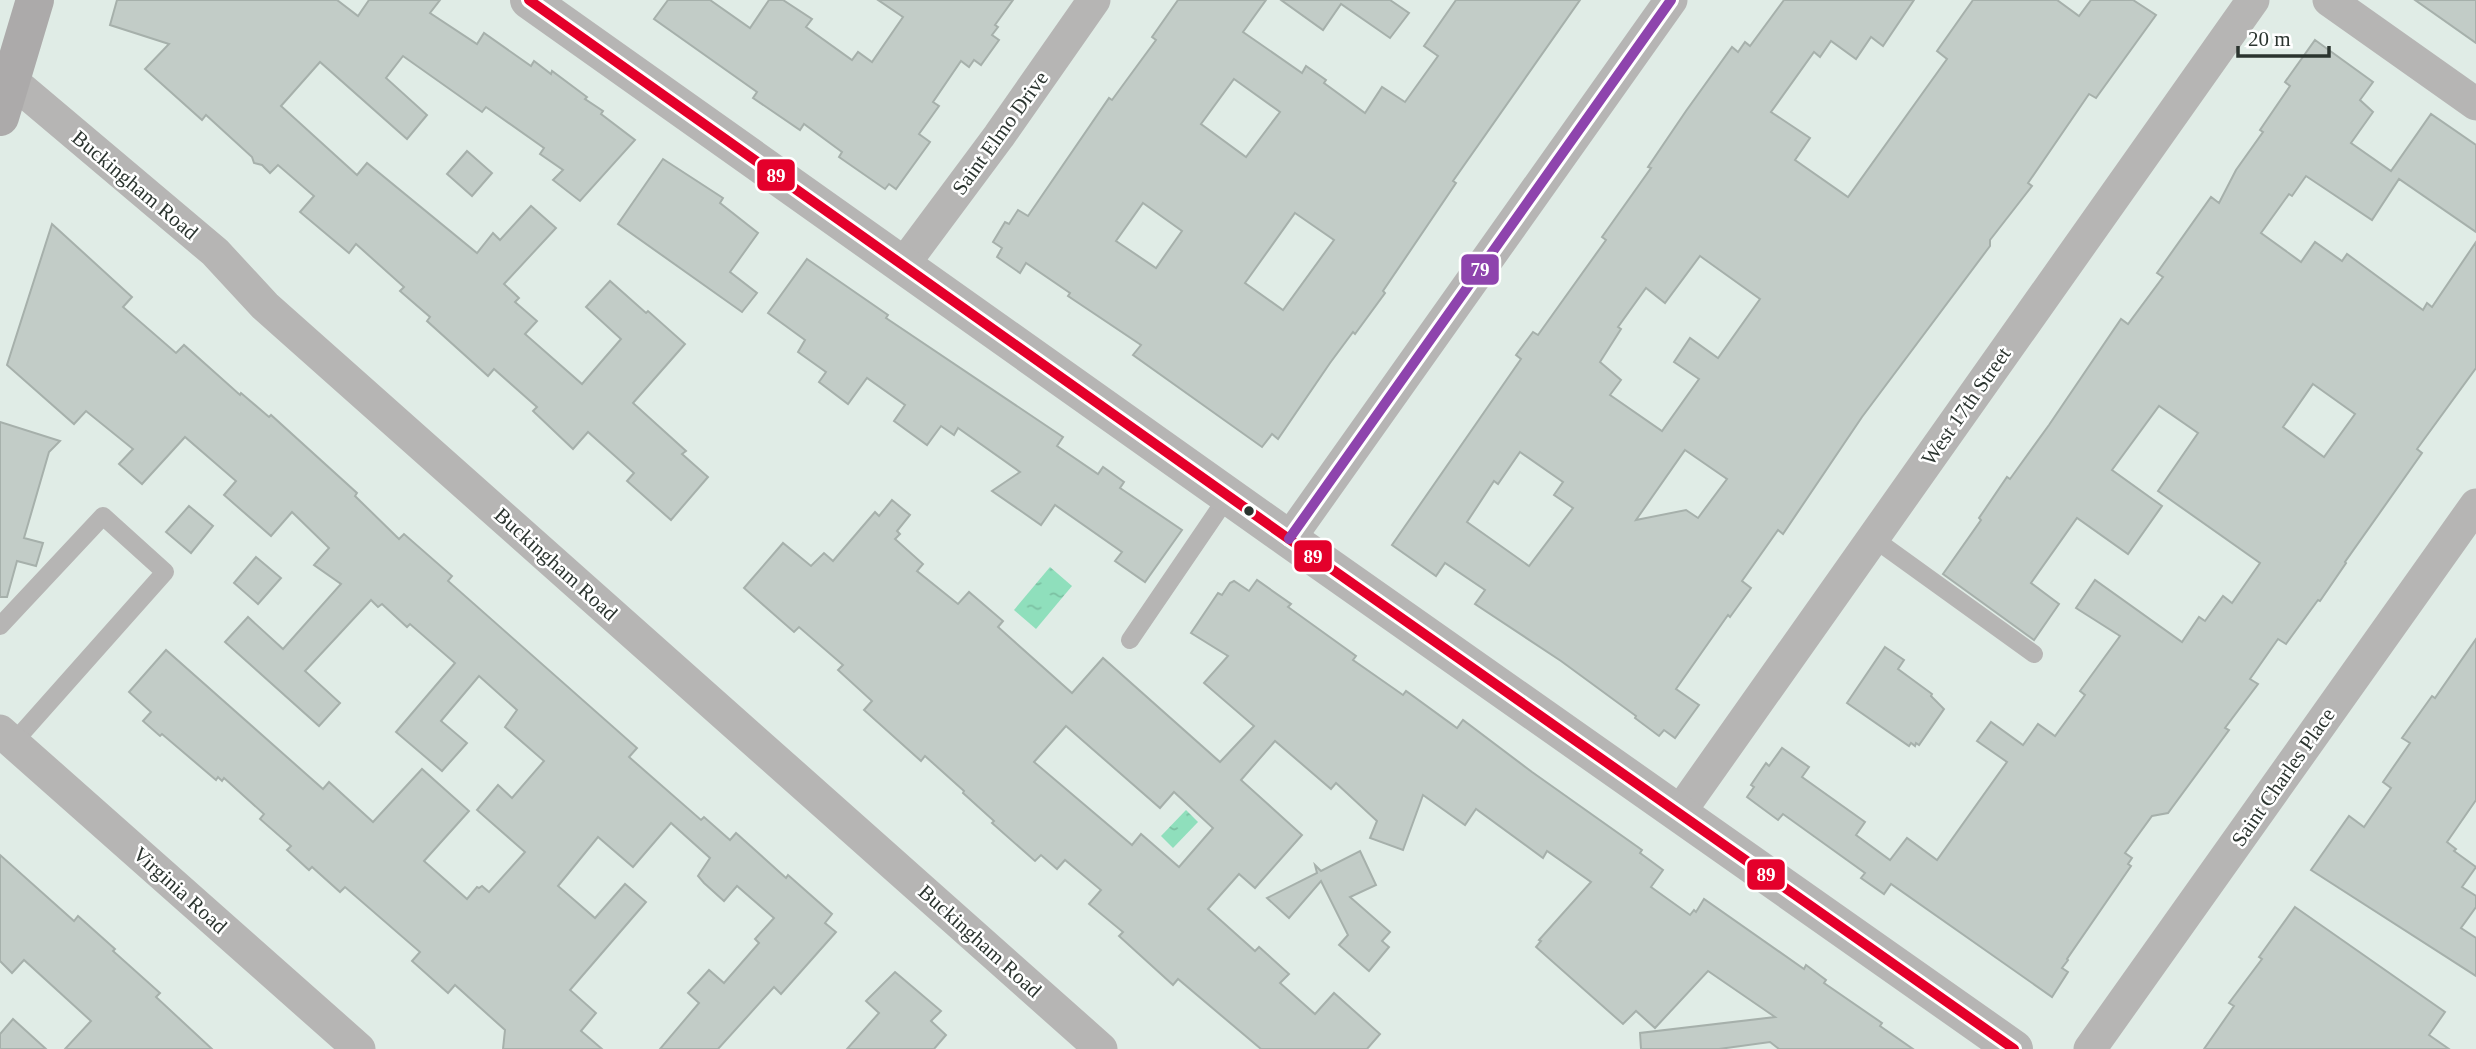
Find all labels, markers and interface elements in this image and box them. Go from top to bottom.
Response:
scale bar [2238,14,2329,58]
text: 20 m [2248,27,2291,51]
street label: Saint Elmo Drive [947,66,1053,200]
street label: Buckingham Road [67,125,203,245]
line badge: 89 [756,158,796,192]
text: 89 [767,165,786,186]
line badge: 79 [1460,253,1500,286]
text: 79 [1471,259,1490,280]
street label: West 17th Street [1917,342,2016,470]
street label: Buckingham Road [490,503,623,626]
unlabelled marker [1242,504,1256,518]
line badge: 89 [1293,539,1333,573]
text: 89 [1304,546,1323,567]
street label: Saint Charles Place [2226,703,2340,851]
street label: Virginia Road [128,842,232,939]
line badge: 89 [1746,858,1786,891]
text: 89 [1757,864,1776,885]
street label: Buckingham Road [914,880,1047,1003]

